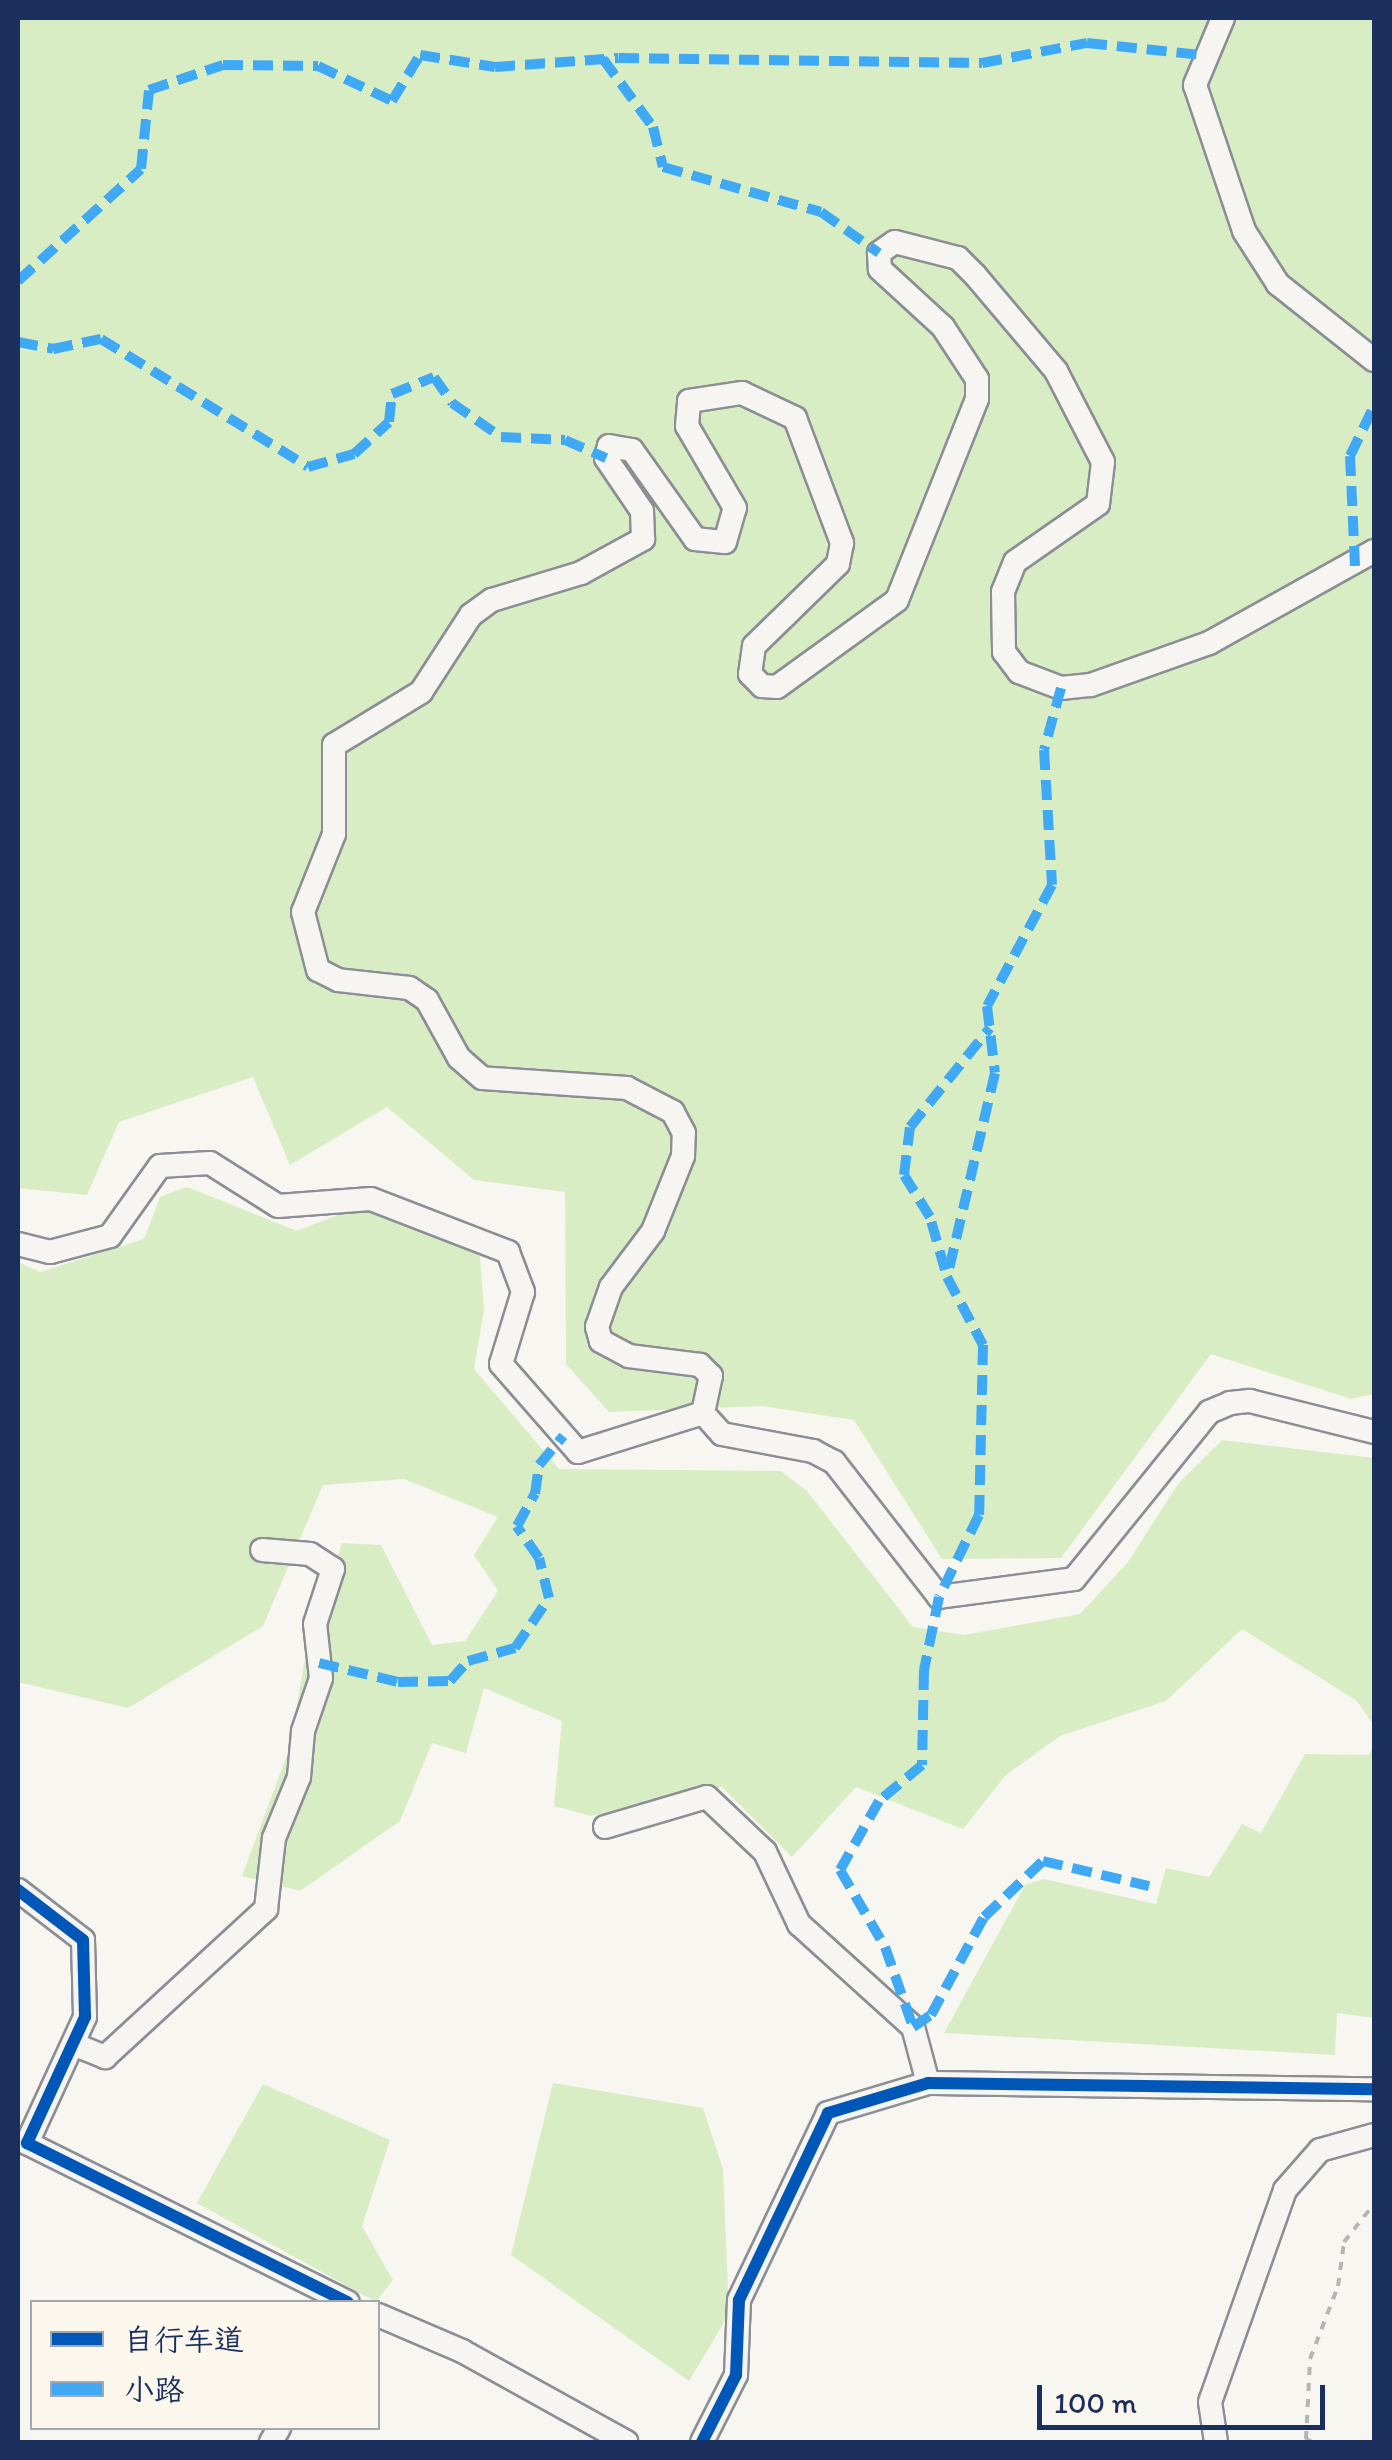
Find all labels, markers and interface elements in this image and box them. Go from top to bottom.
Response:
legend [30,2300,380,2430]
text: 自行车道 [124,2321,244,2358]
scale bar [1042,2365,1330,2427]
text: 小路 [124,2371,184,2408]
text: 100 m [1054,2384,1137,2421]

